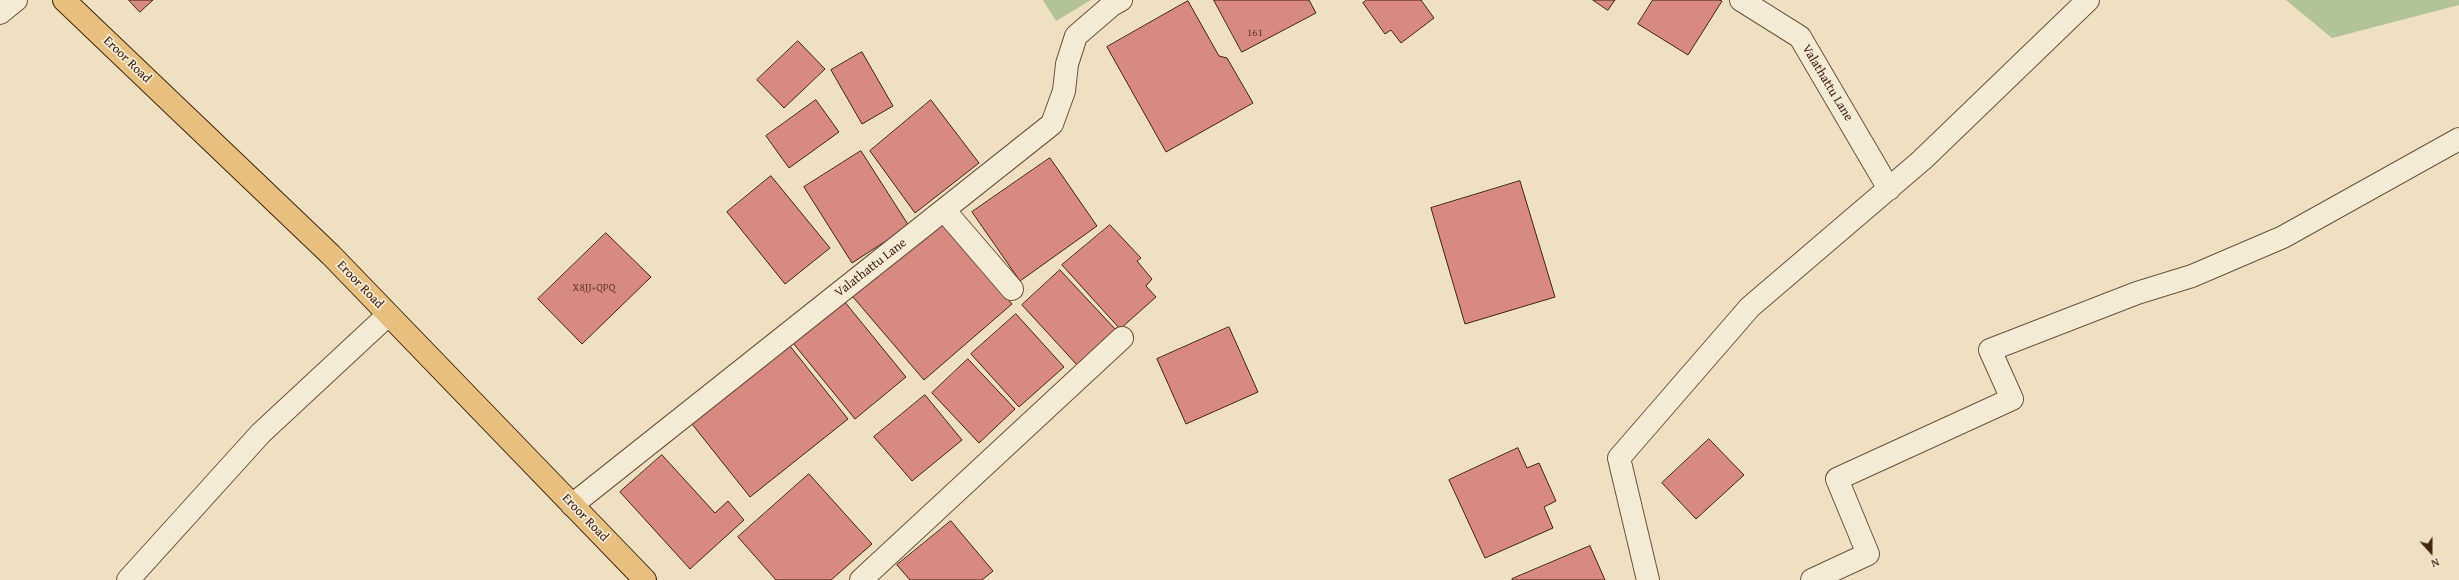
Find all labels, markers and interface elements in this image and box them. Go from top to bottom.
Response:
house number: 161 [1247,26,1263,40]
street label: Eroor Road [100,33,154,87]
street label: Valathattu Lane [1798,42,1856,124]
street label: Valathattu Lane [832,235,910,301]
street label: Eroor Road [333,258,387,312]
house number: X8JJ+QPQ [573,281,615,295]
street label: Eroor Road [558,491,612,545]
north arrow [2411,532,2451,572]
text: N [2429,554,2442,572]

